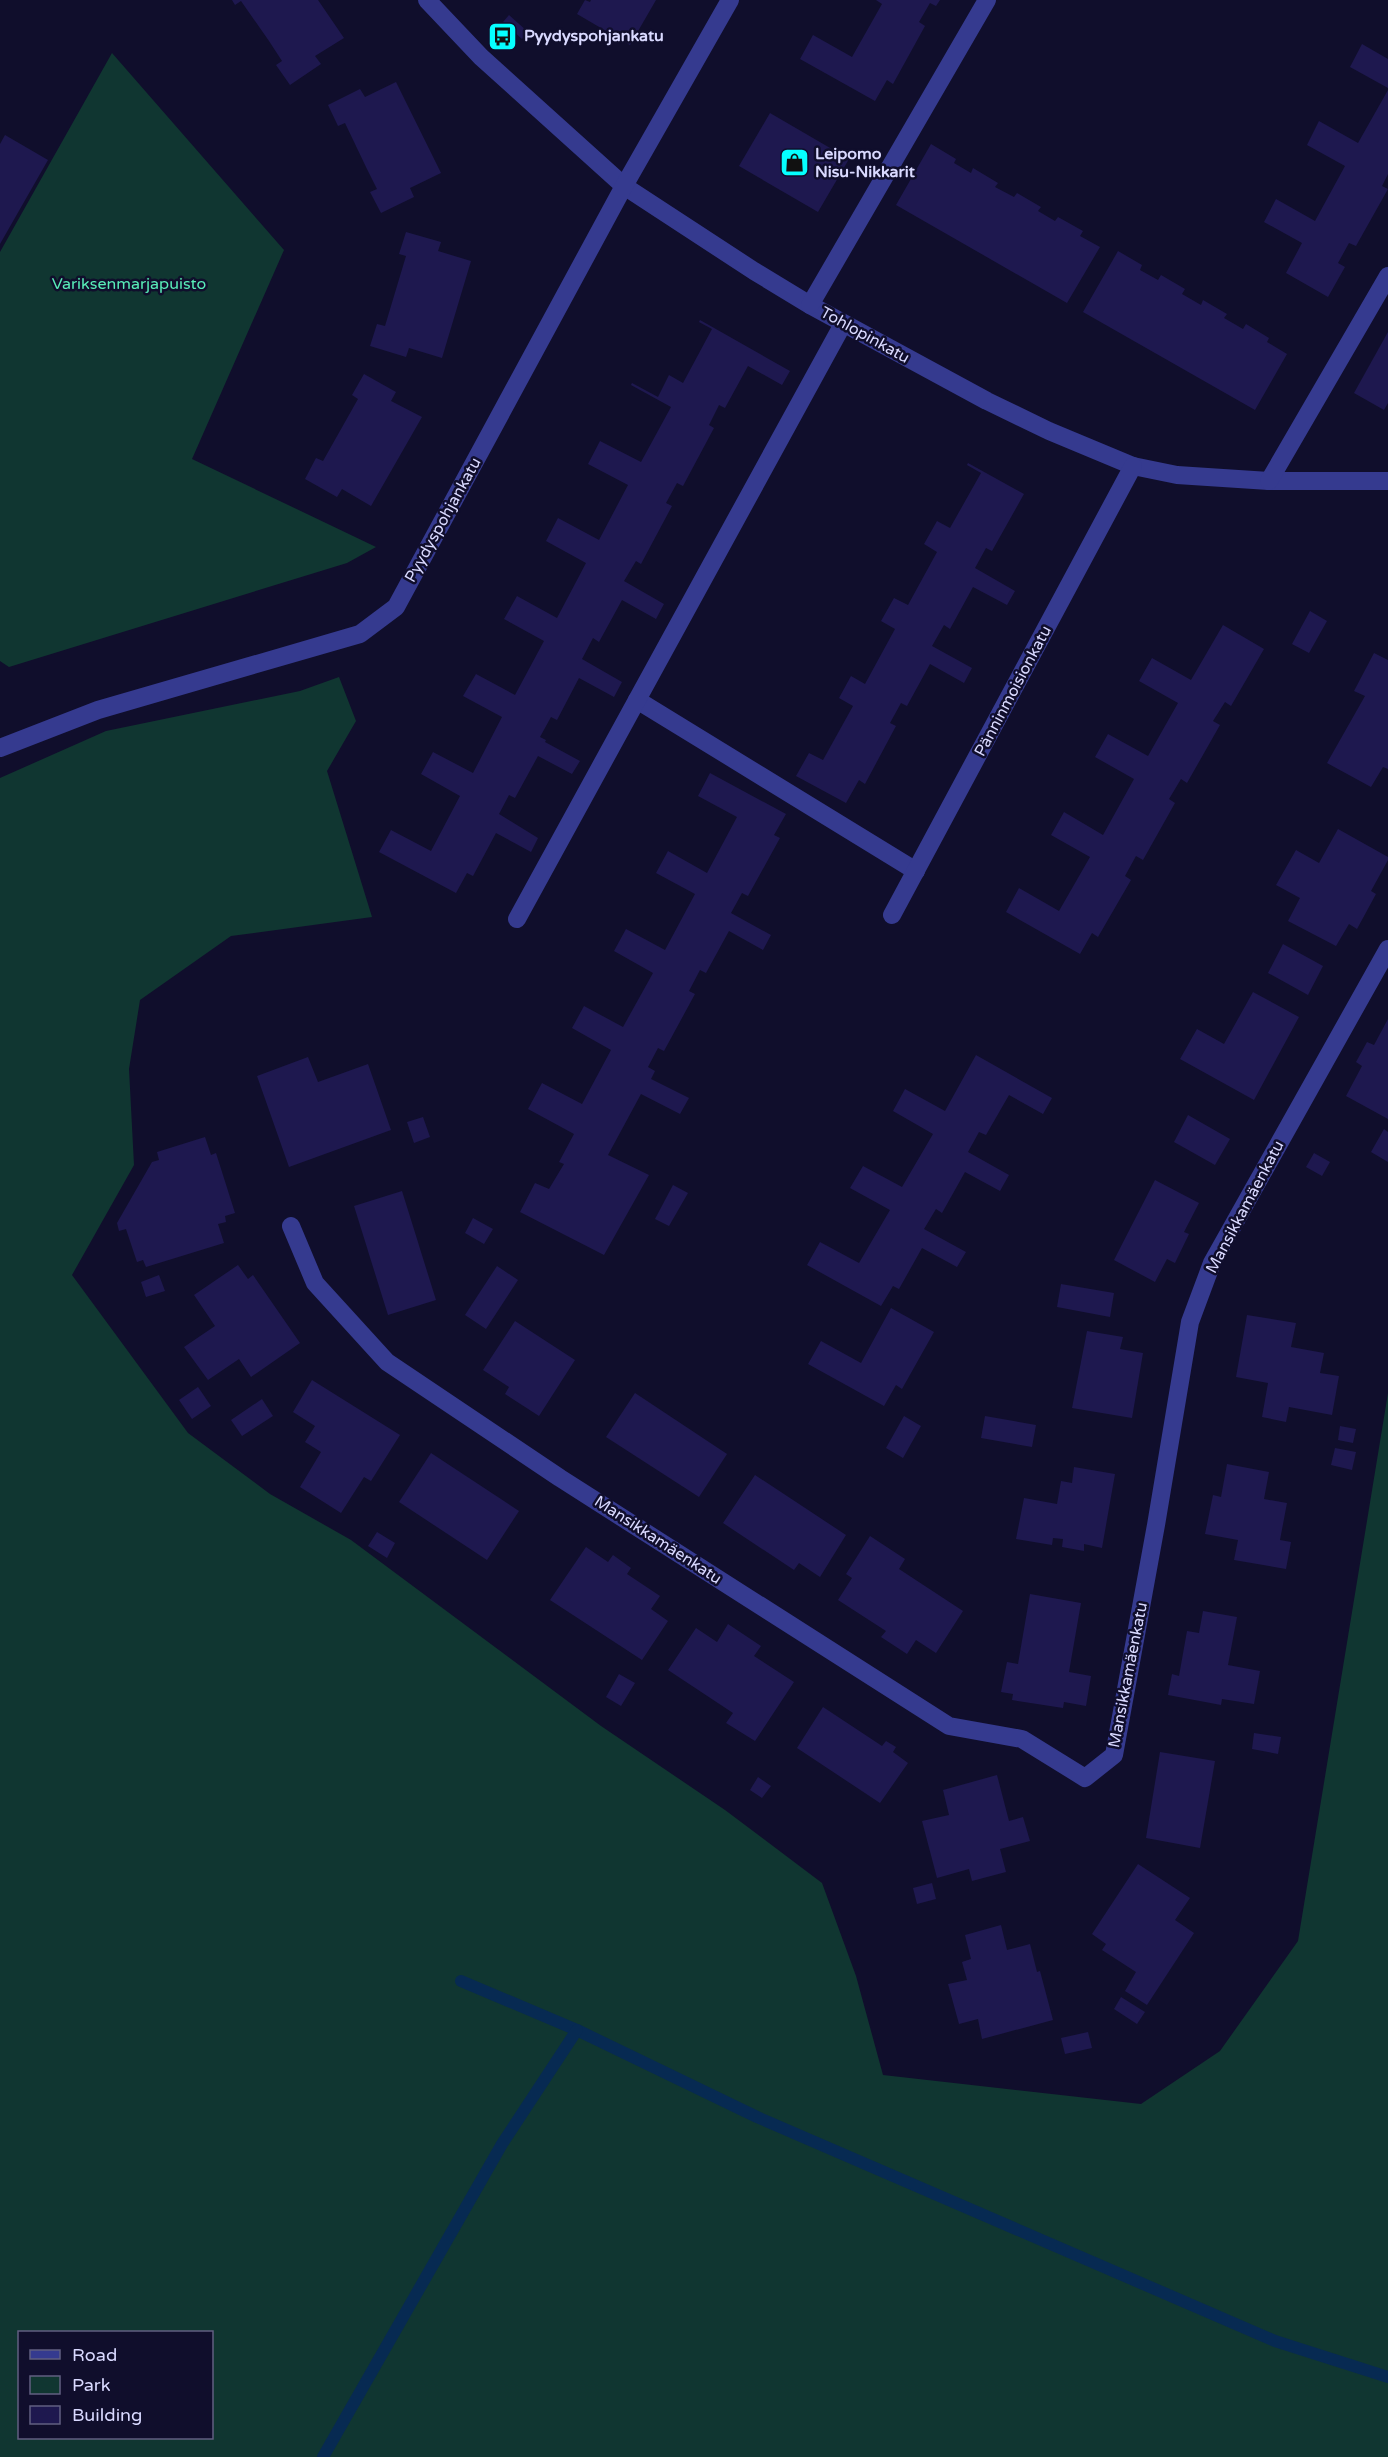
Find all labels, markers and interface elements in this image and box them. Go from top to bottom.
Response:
bus stop icon: Pyydyspohjankatu [487,20,519,52]
place label: Pyydyspohjankatu [524,26,664,46]
place label: Leipomo Nisu-Nikkarit [815,144,916,182]
shop icon: Leipomo Nisu-Nikkarit [778,147,810,179]
park label: Variksenmarjapuisto [52,274,206,294]
street label: Tohlopinkatu [817,302,913,368]
street label: Pyydyspohjankatu [400,454,486,586]
street label: Pänninmoisionkatu [970,622,1056,760]
street label: Mansikkamäenkatu [1201,1137,1289,1277]
street label: Mansikkamäenkatu [591,1491,725,1589]
street label: Mansikkamäenkatu [1104,1601,1152,1749]
legend [18,2331,213,2439]
text: Road [72,2344,117,2366]
text: Park [72,2374,111,2396]
text: Building [72,2404,142,2426]

